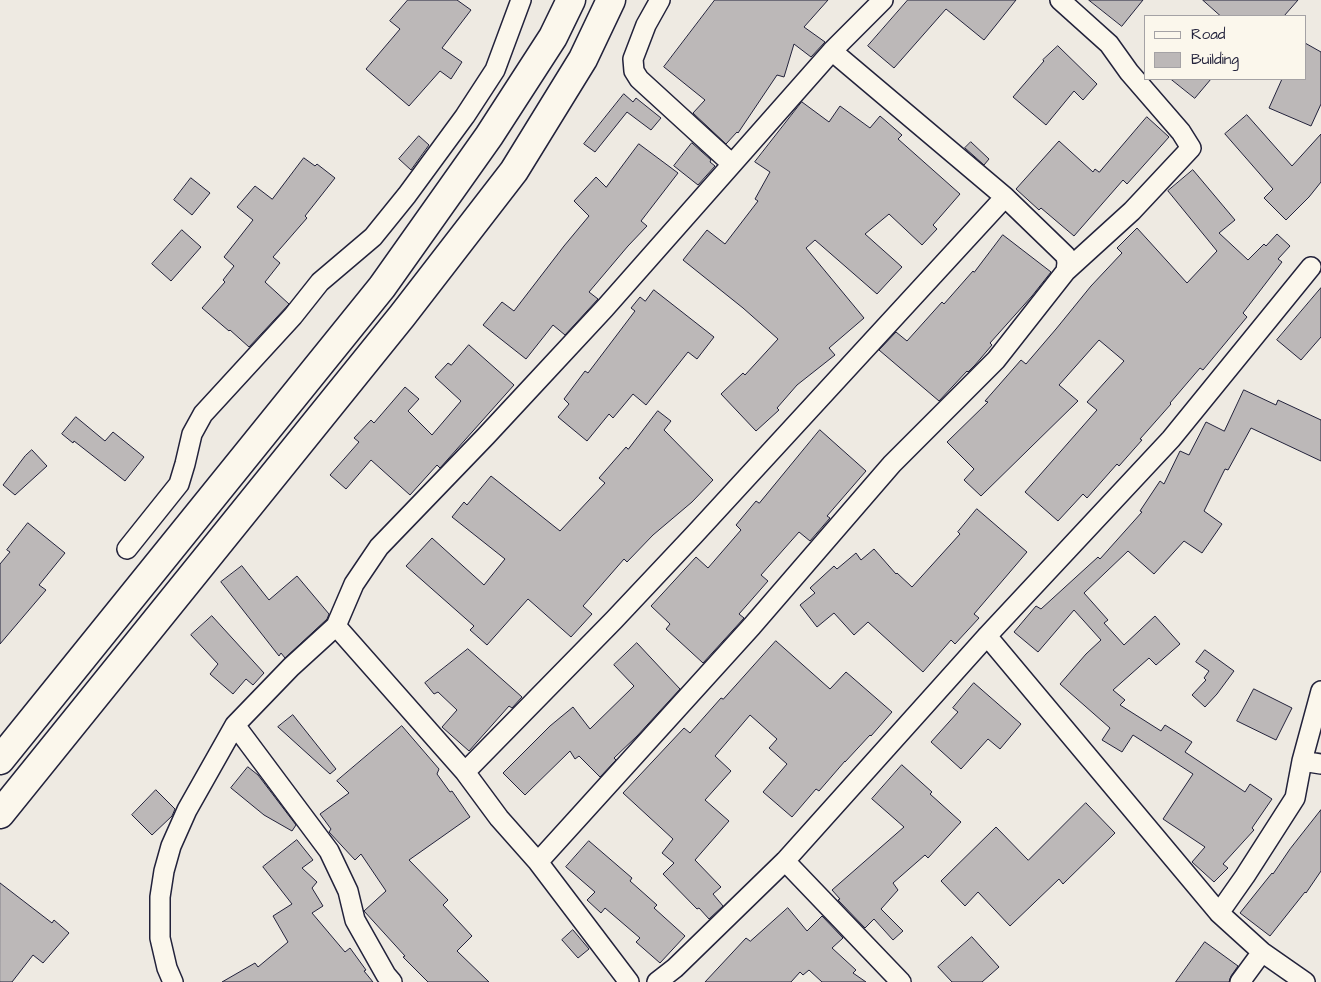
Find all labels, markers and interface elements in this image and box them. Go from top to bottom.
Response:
legend [1144,15,1306,80]
text: Road [1191,24,1225,45]
text: Building [1191,49,1239,70]

